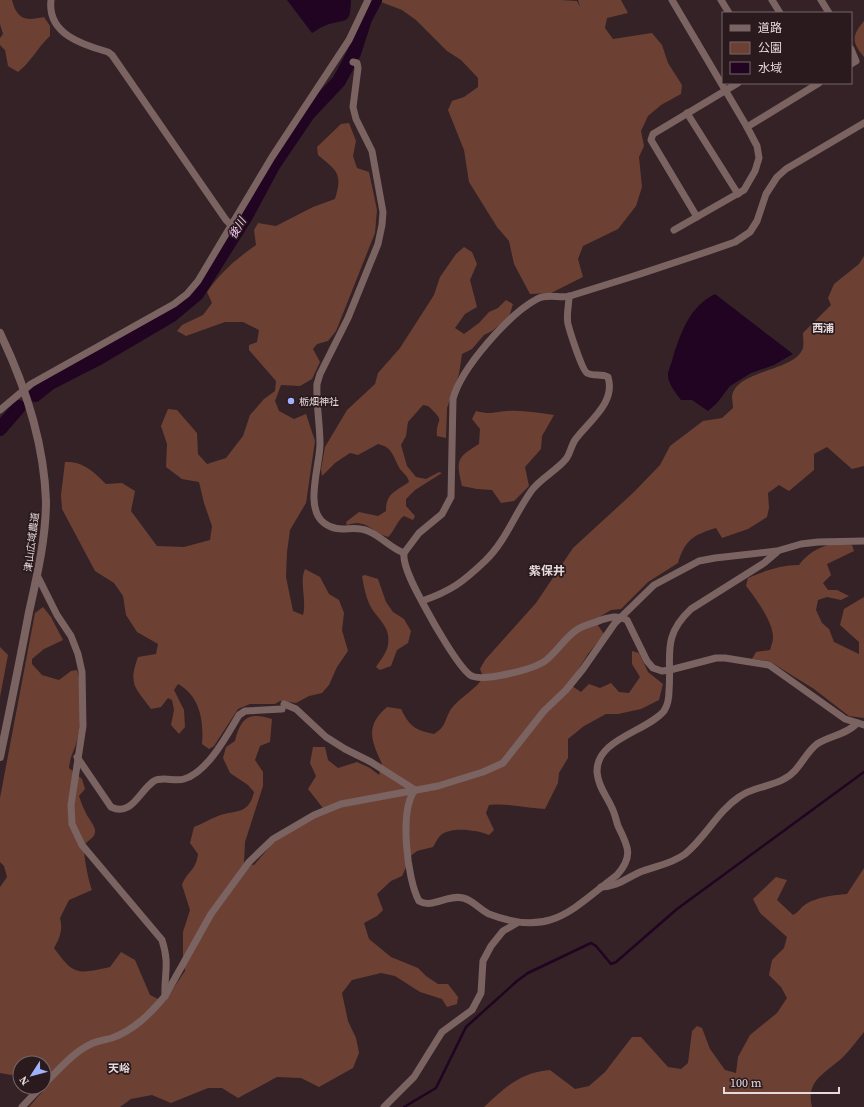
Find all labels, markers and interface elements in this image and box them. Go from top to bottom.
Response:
legend [722,12,852,84]
text: 道路 [758,20,782,36]
text: 公園 [758,40,782,56]
text: 水域 [758,60,782,76]
water label: 後川 [225,214,250,242]
district label: 西浦 [812,321,834,336]
place label: 栃畑神社 [299,395,339,408]
marker: 栃畑神社 [286,396,296,406]
street label: 津山広域農道 [21,511,42,573]
district label: 紫保井 [529,563,565,579]
north arrow [12,1055,52,1095]
district label: 天峪 [108,1061,130,1076]
scale bar [724,1069,839,1095]
text: N [16,1073,33,1088]
text: 100 m [730,1075,762,1091]

